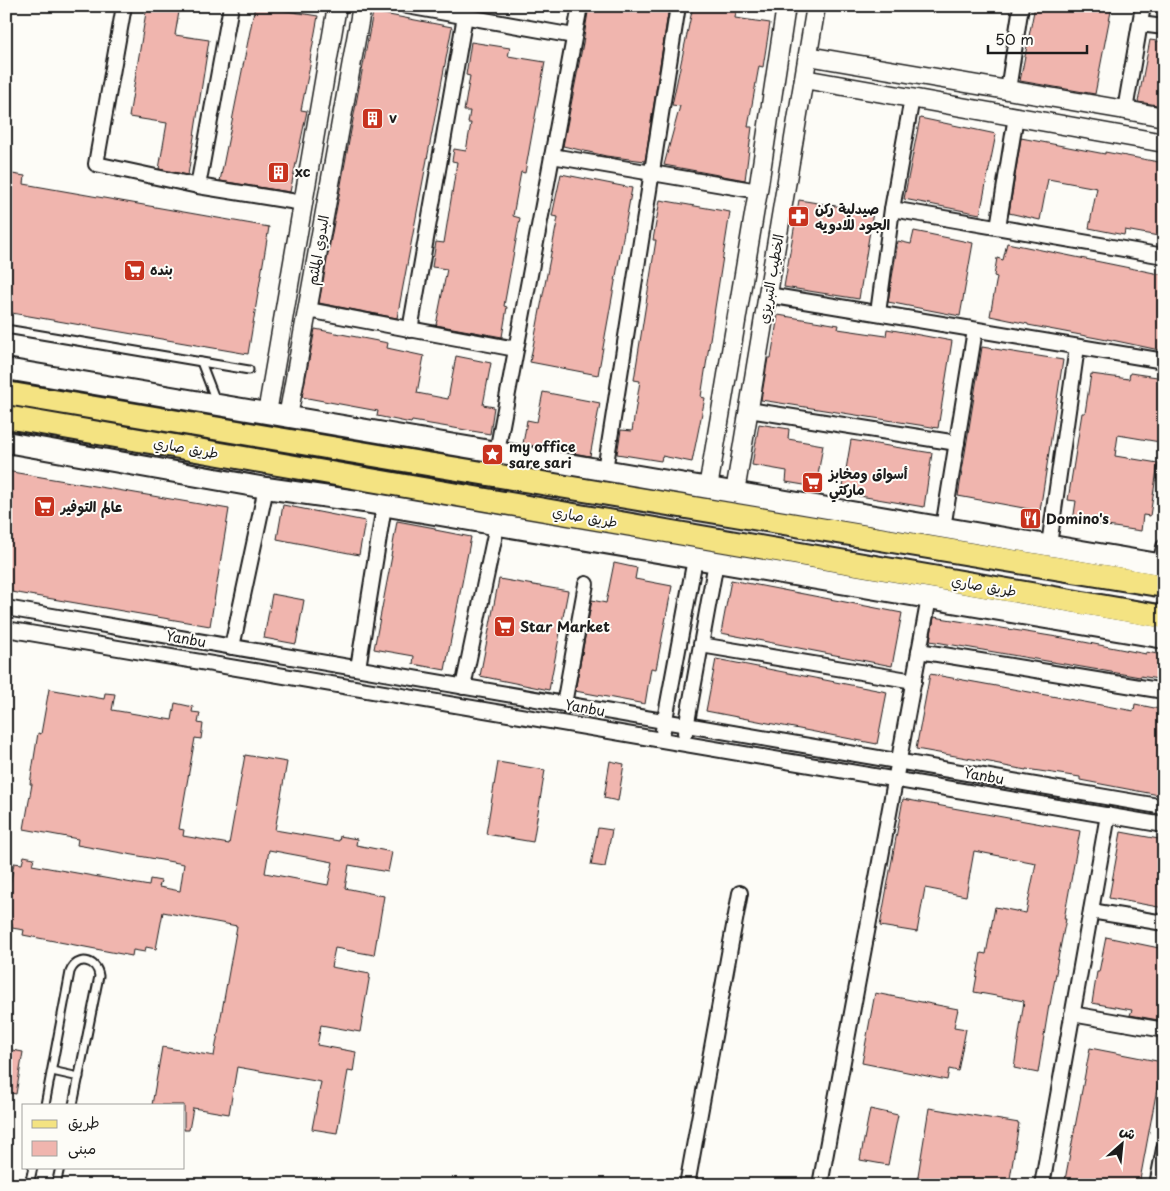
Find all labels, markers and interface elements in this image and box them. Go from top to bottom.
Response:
scale bar [988,22,1086,54]
text: 50 m [995,27,1034,50]
building icon: v [361,106,385,130]
place label: v [389,107,397,128]
building icon: xc [267,160,291,184]
place label: xc [295,161,311,182]
place label: صيدلية ركن الجود للادويه [815,198,890,235]
pharmacy icon: صيدلية ركن الجود للادويه [787,205,811,229]
street label: البدوي الملثم [301,213,335,287]
street label: الخطيب التبريزي [752,232,790,326]
supermarket icon: بنده [122,258,146,282]
place label: بنده [150,259,173,280]
street label: طريق صاري [152,431,220,465]
place label: my office sare sari [509,436,576,473]
place icon: my office sare sari [481,443,505,467]
place label: أسواق ومخابز ماركتي [827,463,908,503]
supermarket icon: أسواق ومخابز ماركتي [801,470,825,494]
supermarket icon: عالم التوفير [33,495,57,519]
place label: عالم التوفير [59,496,123,518]
street label: طريق صاري [551,500,619,534]
restaurant icon: Domino's [1018,507,1042,531]
place label: Domino's [1046,508,1109,529]
street label: طريق صاري [950,569,1018,603]
supermarket icon: Star Market [492,615,516,639]
place label: Star Market [520,616,610,637]
street label: Yanbu [164,625,208,652]
street label: Yanbu [563,694,607,721]
street label: Yanbu [962,762,1006,789]
legend [22,1104,185,1168]
text: طريق [68,1110,100,1133]
north arrow [1098,1118,1148,1168]
text: ش [1116,1119,1140,1145]
text: مبنى [68,1136,96,1159]

